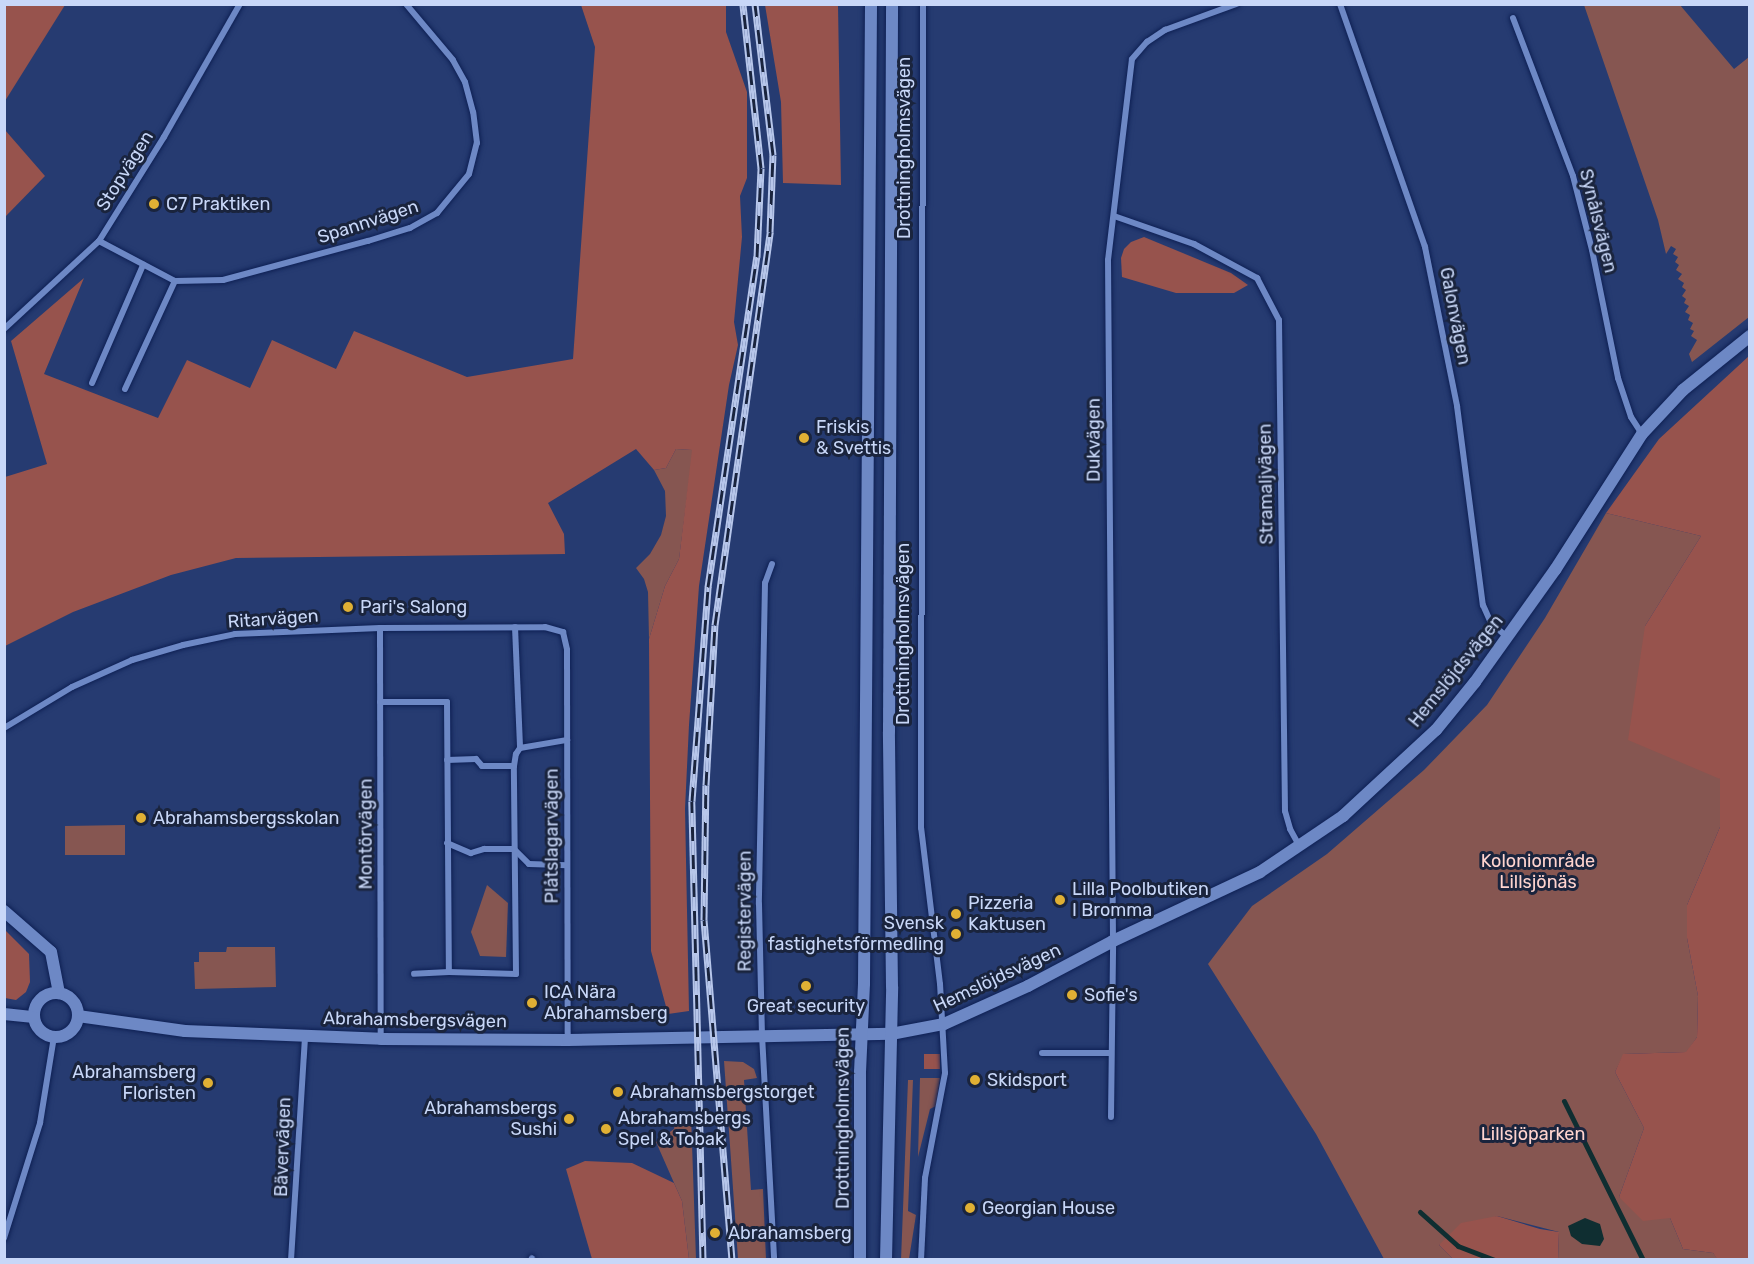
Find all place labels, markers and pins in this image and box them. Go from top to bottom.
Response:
place label: C7 Praktiken [166,193,270,215]
marker: C7 Praktiken [147,197,161,211]
place label: Friskis & Svettis [816,417,891,460]
marker: Friskis & Svettis [797,431,811,445]
place label: Pari's Salong [360,596,467,618]
marker: Pari's Salong [341,600,355,614]
place label: Abrahamsbergsskolan [153,807,339,829]
marker: Abrahamsbergsskolan [134,811,148,825]
place label: Lilla Poolbutiken I Bromma [1072,879,1209,922]
place label: Pizzeria Kaktusen [968,893,1046,936]
marker: Lilla Poolbutiken I Bromma [1053,893,1067,907]
marker: Pizzeria Kaktusen [949,907,963,921]
place label: Svensk fastighetsförmedling [768,913,944,956]
marker: Svensk fastighetsförmedling [949,927,963,941]
marker: Great security [799,979,813,993]
place label: ICA Nära Abrahamsberg [544,982,668,1024]
place label: Sofie's [1084,984,1138,1006]
marker: Sofie's [1065,988,1079,1002]
place label: Great security [747,995,865,1017]
marker: ICA Nära Abrahamsberg [525,996,539,1010]
place label: Abrahamsberg Floristen [72,1062,196,1104]
place label: Skidsport [987,1069,1067,1091]
marker: Skidsport [968,1073,982,1087]
marker: Abrahamsberg Floristen [201,1076,215,1090]
place label: Abrahamsbergstorget [630,1081,815,1103]
marker: Abrahamsbergstorget [611,1085,625,1099]
place label: Abrahamsbergs Sushi [424,1098,557,1140]
place label: Abrahamsbergs Spel & Tobak [618,1108,751,1150]
marker: Abrahamsbergs Sushi [562,1112,576,1126]
marker: Abrahamsbergs Spel & Tobak [599,1122,613,1136]
place label: Georgian House [982,1197,1115,1219]
marker: Georgian House [963,1201,977,1215]
place label: Abrahamsberg [728,1222,852,1244]
marker: Abrahamsberg [706,1224,724,1242]

